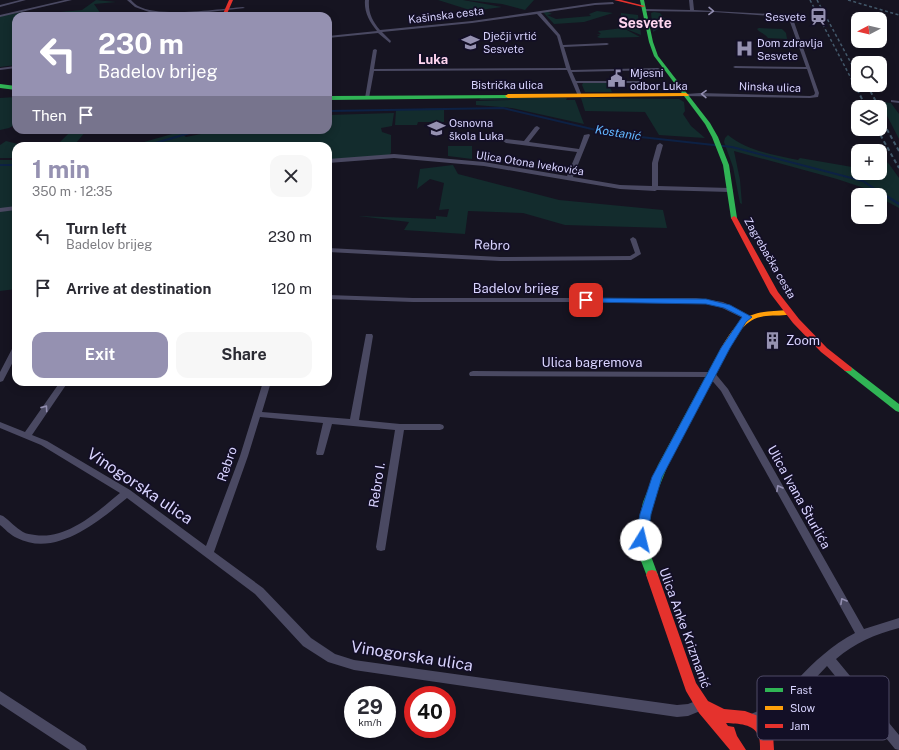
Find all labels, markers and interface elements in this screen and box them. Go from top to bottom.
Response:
street label: Kašinska cesta [407,4,485,26]
one-way arrow [708,7,714,15]
station icon: Sesvete [809,7,829,27]
place label: Sesvete [765,11,806,23]
north arrow [851,12,887,48]
map controls [851,12,887,224]
district label: Sesvete [618,15,672,31]
text: 230 m [98,27,184,60]
icon: left [32,28,84,80]
place label: Dječji vrtić Sesvete [483,30,537,55]
school or university icon: Dječji vrtić Sesvete [460,32,480,52]
place label: Dom zdravlja Sesvete [757,37,823,62]
hospital icon: Dom zdravlja Sesvete [734,39,754,59]
district label: Luka [418,52,448,67]
button: search [851,56,887,92]
text: Badelov brijeg [98,61,218,82]
place label: Mjesni odbor Luka [630,67,688,92]
public building icon: Mjesni odbor Luka [607,69,627,89]
street label: Bistrička ulica [471,79,543,91]
street label: Ninska ulica [739,80,801,94]
one-way arrow [701,90,707,98]
button: layers [851,100,887,136]
icon: arrive [75,104,97,126]
text: Then [32,107,67,124]
place label: Osnovna škola Luka [449,117,504,142]
school or university icon: Osnovna škola Luka [426,119,446,139]
water label: Kostanić [594,122,642,144]
button: + [851,144,887,180]
street label: Ulica Otona Ivekovića [475,149,585,177]
text: 1 min [32,155,90,183]
button: close [270,155,312,197]
text: 350 m · 12:35 [32,184,113,199]
button: − [851,188,887,224]
street label: Zagrebačka cesta [742,215,798,301]
text: Turn left [66,220,127,237]
icon: left [32,225,54,247]
text: 230 m [268,228,312,245]
text: Badelov brijeg [66,237,152,252]
street label: Rebro [474,237,510,253]
icon: arrive [32,277,54,299]
text: Arrive at destination [66,280,211,297]
text: 120 m [271,280,312,297]
street label: Badelov brijeg [473,281,559,296]
pin [569,283,603,317]
icon: arrive [575,289,597,311]
building icon: Zoom [763,330,783,350]
button: Exit [32,332,168,378]
button: Share [176,332,312,378]
place label: Zoom [786,333,820,348]
street label: Ulica bagremova [542,355,642,370]
one-way arrow [40,406,47,413]
street label: Ulica Ivana Šturlića [764,443,834,551]
street label: Vinogorska ulica [84,444,196,528]
street label: Rebro [214,445,240,483]
street label: Rebro I. [366,461,388,509]
one-way arrow [777,485,784,492]
position arrow [620,519,662,561]
street label: Ulica Anke Krizmanić [656,566,714,690]
one-way arrow [840,598,847,606]
street label: Vinogorska ulica [350,637,474,675]
legend [757,676,889,740]
text: Fast [790,684,812,696]
speed limit sign: 40 [404,686,456,738]
text: 29 [357,695,383,719]
text: Slow [790,702,816,714]
text: km/h [358,716,382,728]
text: Jam [790,720,810,732]

